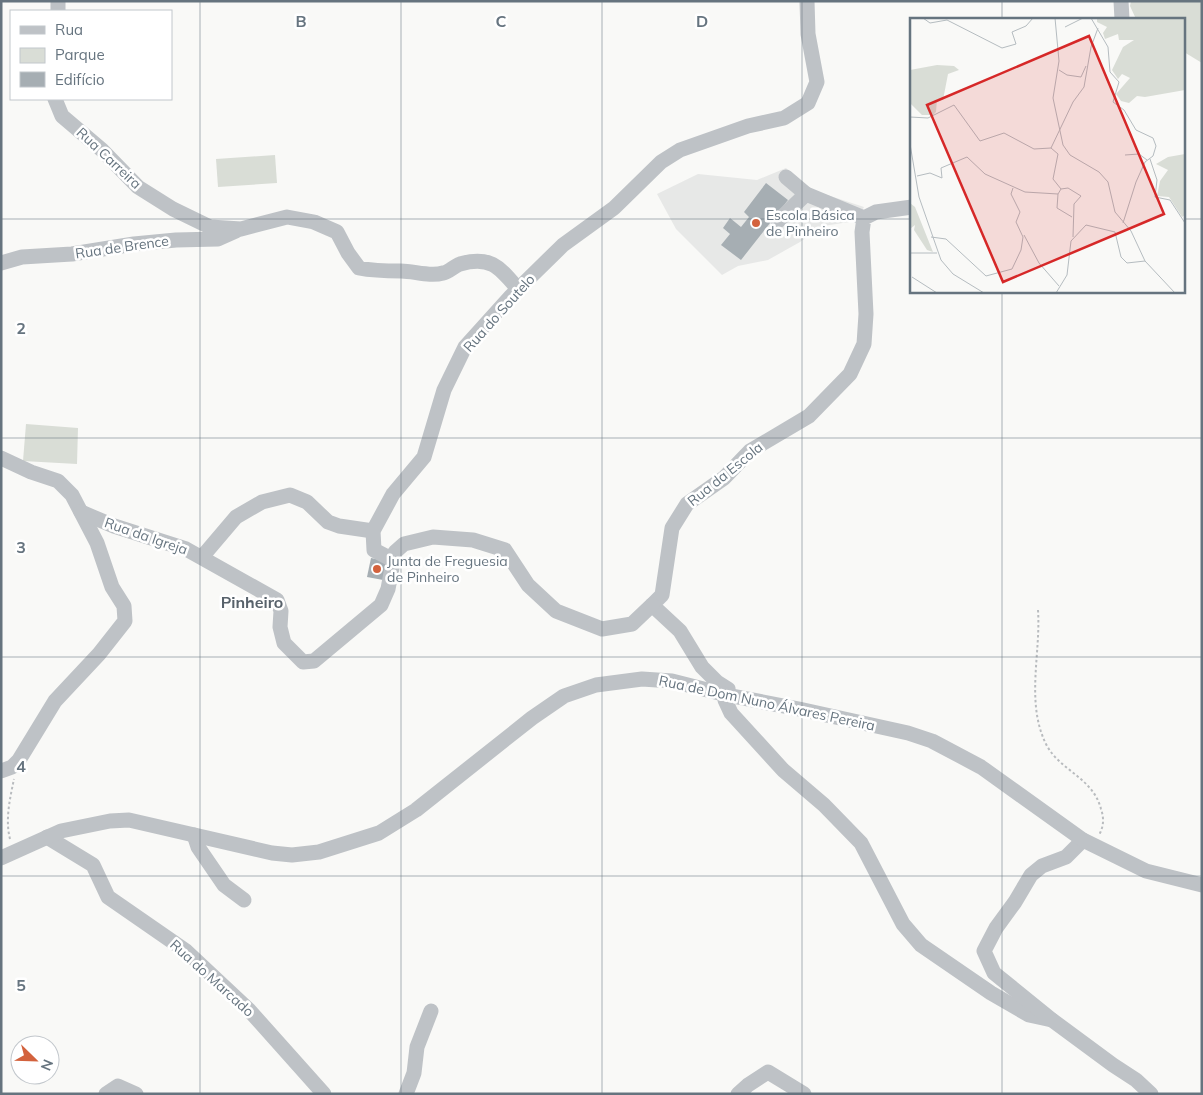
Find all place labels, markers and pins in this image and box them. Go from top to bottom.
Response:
place label: Escola Básica de Pinheiro [766,206,855,240]
marker: Escola Básica de Pinheiro [750,217,762,229]
place label: Junta de Freguesia de Pinheiro [387,552,508,586]
marker: Junta de Freguesia de Pinheiro [371,563,383,575]

